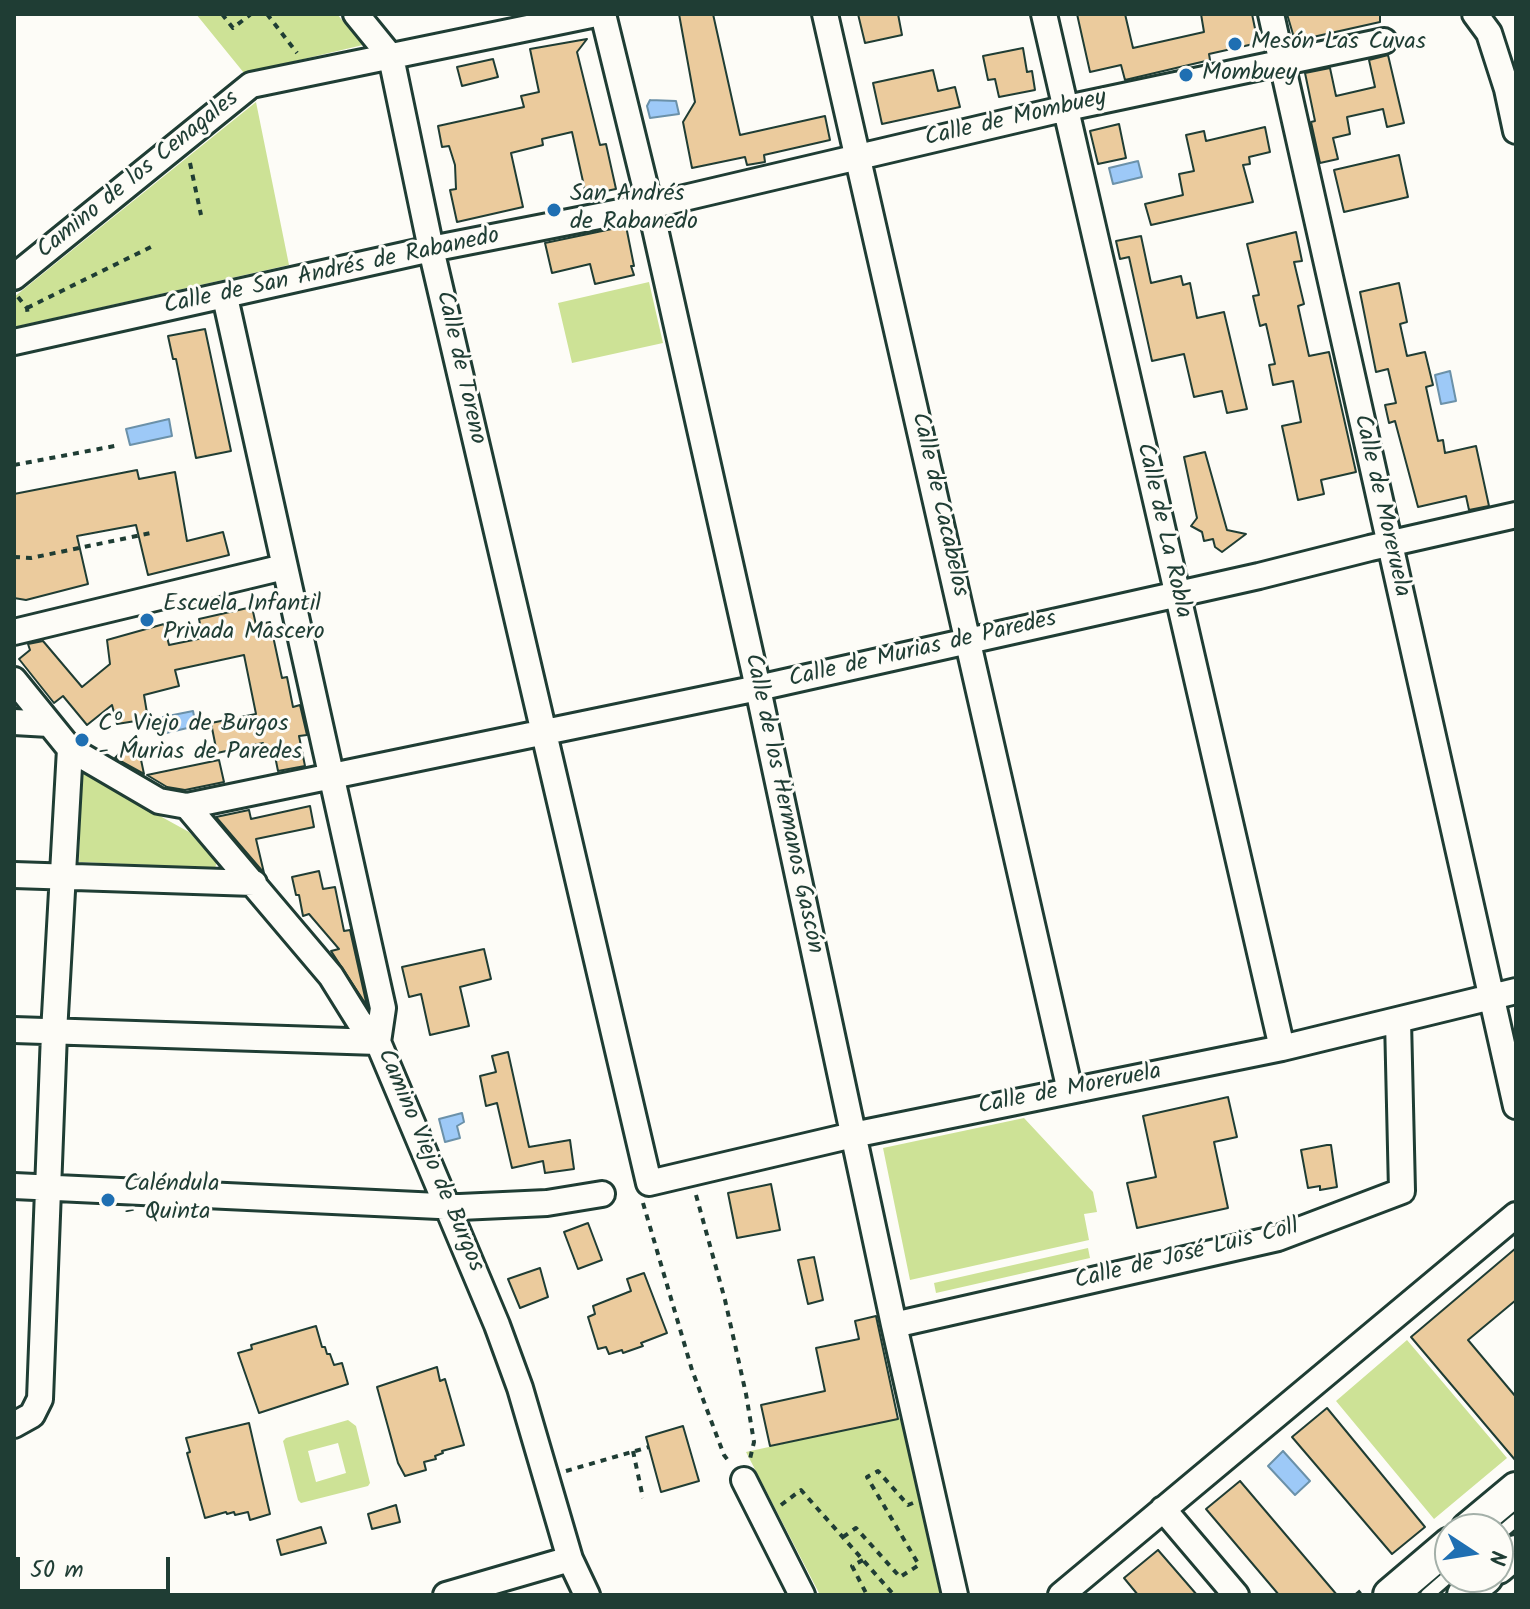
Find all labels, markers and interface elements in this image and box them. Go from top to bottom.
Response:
place label: Mesón Las Cuvas [1251,30,1426,58]
marker: Mesón Las Cuvas [1226,35,1244,53]
place label: Mombuey [1202,61,1297,89]
marker: Mombuey [1177,66,1195,84]
street label: Calle de Mombuey [922,85,1110,155]
street label: Camino de los Cenagales [32,86,246,266]
place label: San Andrés de Rabanedo [570,182,698,238]
marker: San Andrés de Rabanedo [545,201,563,219]
street label: Calle de San Andrés de Rabanedo [162,223,502,323]
street label: Calle de Toreno [427,289,491,447]
street label: Calle de Cacabelos [903,410,973,600]
street label: Calle de Moreruela [1345,412,1415,600]
street label: Calle de La Robla [1128,441,1196,621]
place label: Escuela Infantil Privada Mascero [163,592,325,648]
street label: Calle de Murias de Paredes [786,606,1060,696]
marker: Escuela Infantil Privada Mascero [138,611,156,629]
street label: Calle de los Hermanos Gascón [736,651,828,957]
place label: Cº Viejo de Burgos - Murias de Paredes [98,712,302,768]
marker: Cº Viejo de Burgos - Murias de Paredes [73,731,91,749]
street label: Camino Viejo de Burgos [369,1045,489,1277]
street label: Calle de Moreruela [976,1059,1164,1123]
place label: Caléndula - Quinta [124,1172,219,1228]
marker: Caléndula - Quinta [99,1191,117,1209]
street label: Calle de José Luis Coll [1072,1214,1302,1298]
north arrow [1434,1513,1514,1593]
scale bar [20,1541,174,1591]
text: N [1477,1547,1515,1568]
text: 50 m [30,1551,84,1590]

